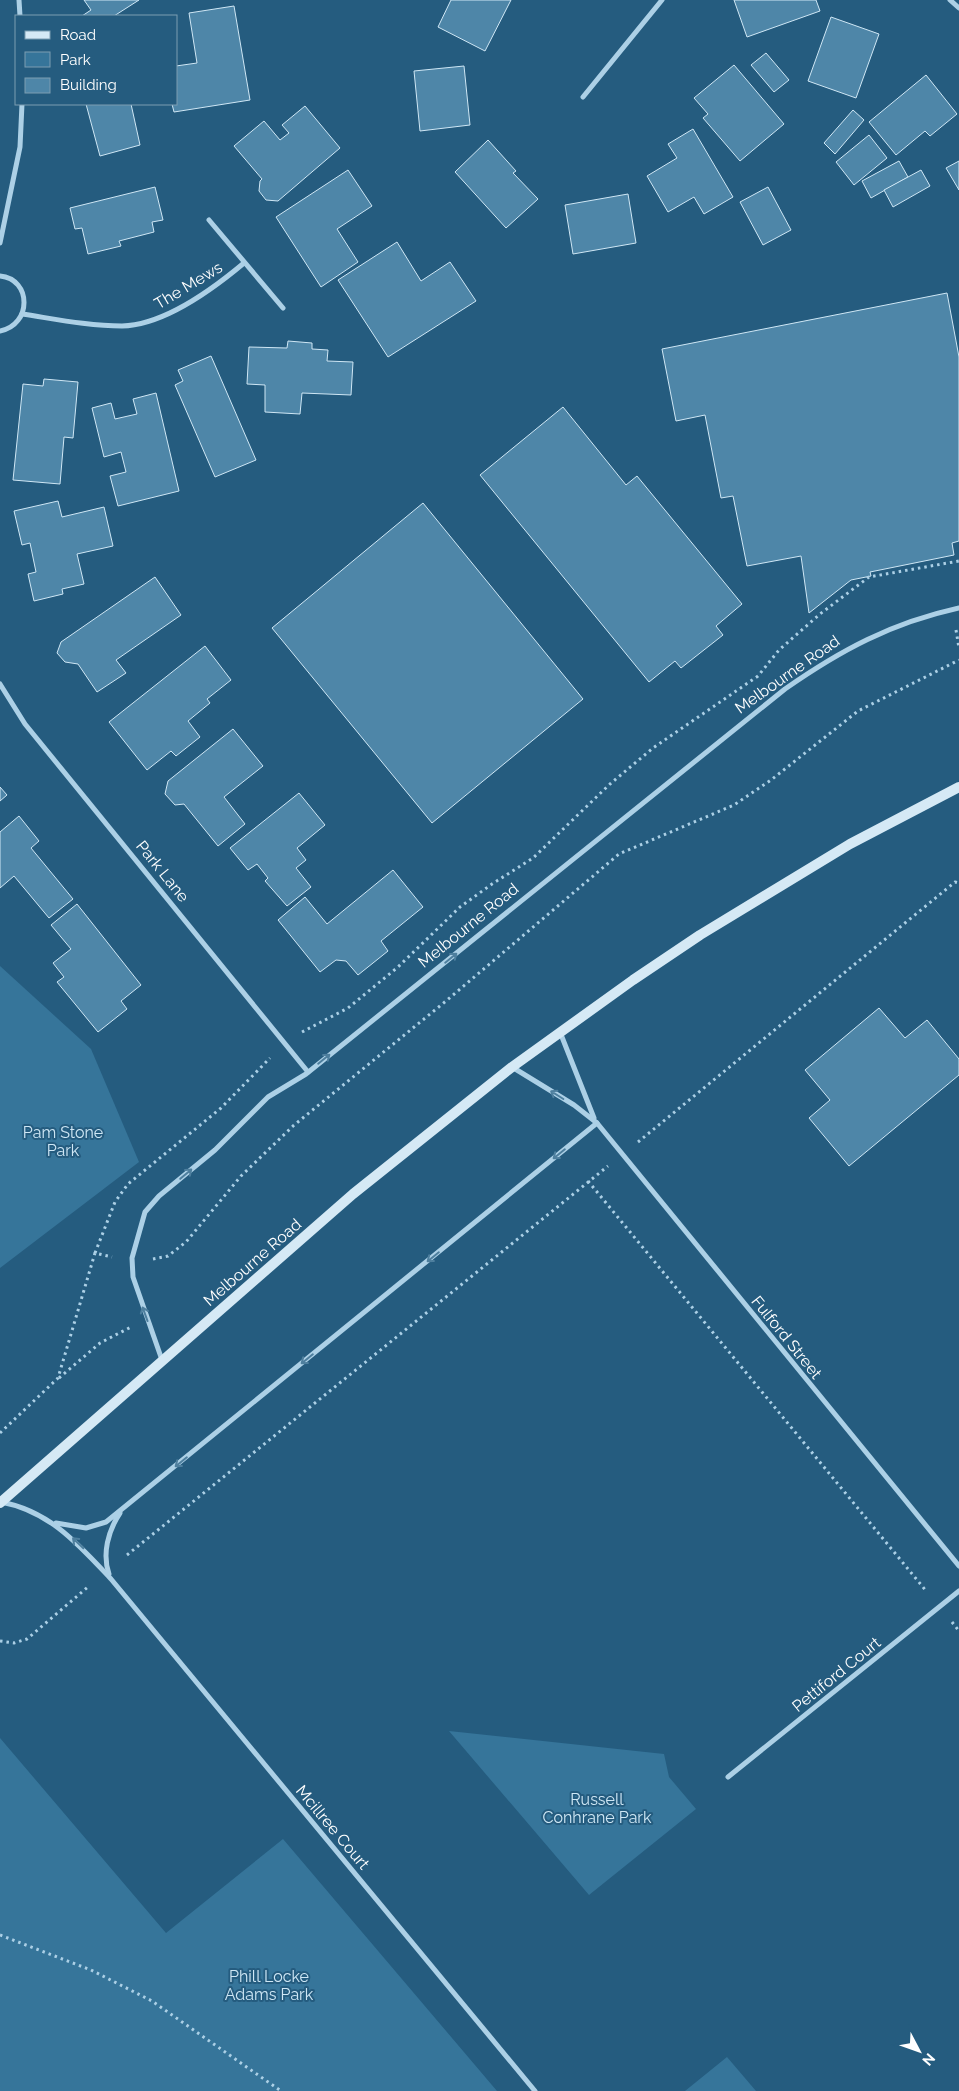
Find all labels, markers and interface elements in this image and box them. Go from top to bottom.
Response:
legend [15,15,178,105]
text: Road [60,26,96,44]
text: Park [60,51,91,69]
text: Building [60,76,117,94]
street label: The Mews [151,258,226,313]
street label: Melbourne Road [731,631,843,718]
street label: Park Lane [132,837,193,906]
street label: Melbourne Road [414,879,522,972]
one-way arrow [444,952,457,963]
one-way arrow [317,1054,330,1065]
one-way arrow [551,1089,565,1099]
park label: Pam Stone Park [23,1123,103,1160]
one-way arrow [553,1148,566,1159]
one-way arrow [179,1168,192,1179]
street label: Melbourne Road [200,1215,305,1310]
one-way arrow [427,1251,440,1262]
street label: Fulford Street [747,1292,826,1383]
one-way arrow [140,1307,149,1322]
one-way arrow [301,1354,314,1365]
one-way arrow [175,1456,188,1467]
one-way arrow [72,1537,84,1549]
street label: Pettiford Court [788,1633,885,1716]
street label: Mcillree Court [292,1781,374,1874]
park label: Russell Conhrane Park [543,1790,652,1827]
park label: Phill Locke Adams Park [225,1967,314,2004]
north arrow [894,2026,944,2076]
text: N [919,2050,938,2069]

